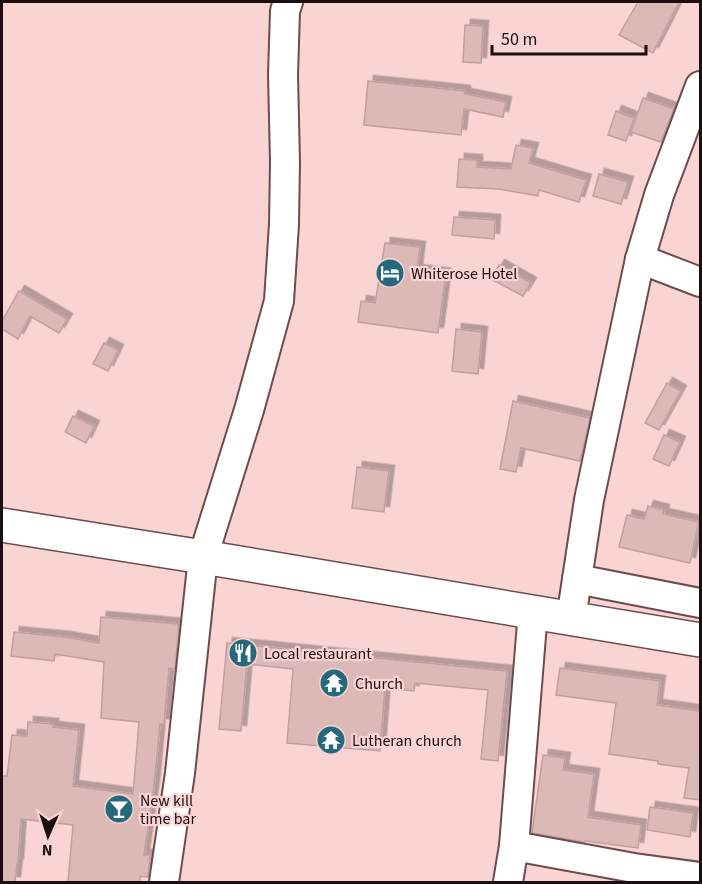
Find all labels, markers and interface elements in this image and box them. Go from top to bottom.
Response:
scale bar [492,18,646,56]
text: 50 m [501,27,537,52]
hotel icon: Whiterose Hotel [374,257,406,289]
place label: Whiterose Hotel [411,263,517,285]
restaurant icon: Local restaurant [227,637,259,669]
place label: Local restaurant [264,643,372,665]
temple icon: Church [318,667,350,699]
place label: Church [355,673,403,695]
temple icon: Lutheran church [315,724,347,756]
place label: Lutheran church [352,730,462,752]
place label: New kill time bar [140,790,196,830]
bar icon: New kill time bar [103,793,135,825]
north arrow [18,806,78,866]
text: N [41,839,53,861]

